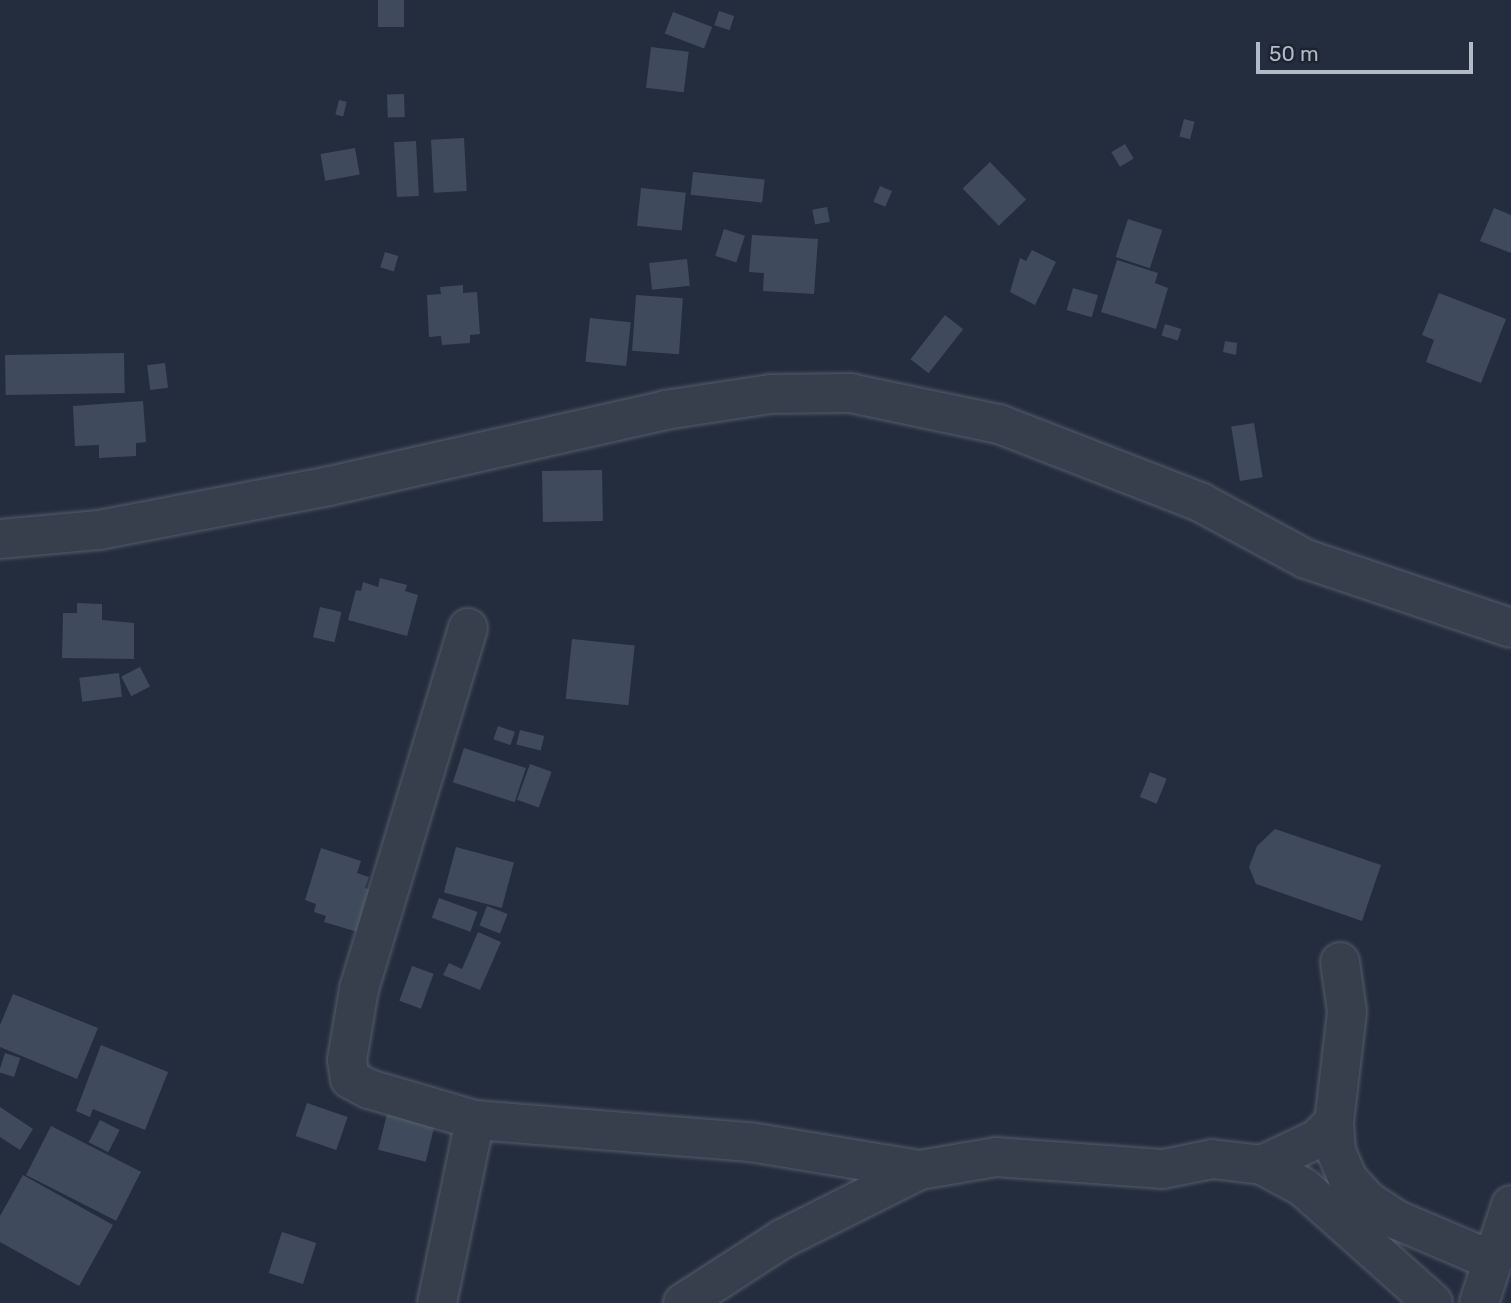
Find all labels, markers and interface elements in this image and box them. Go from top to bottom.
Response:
scale bar [1259,28,1476,72]
text: 50 m [1269,41,1319,66]

